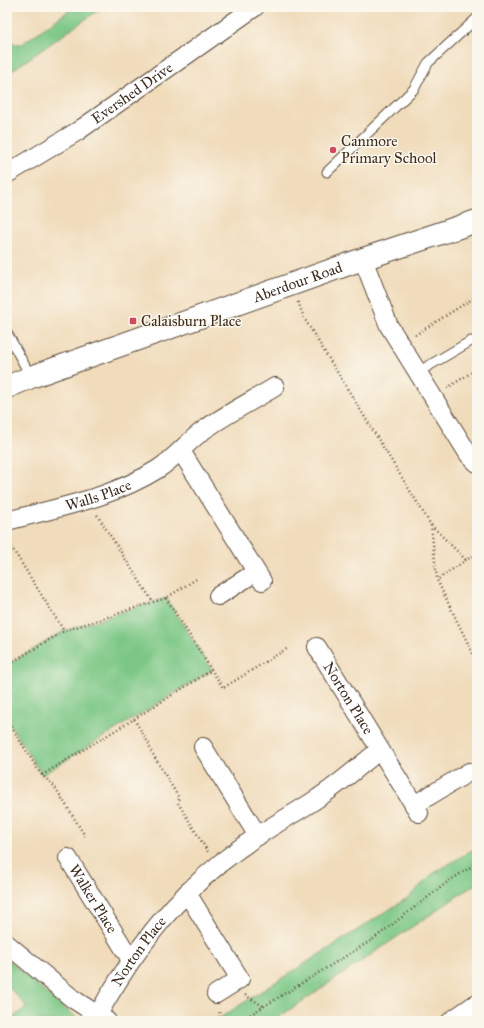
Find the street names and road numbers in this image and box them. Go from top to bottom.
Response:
street label: Evershed Drive [88,59,176,128]
street label: Aberdour Road [250,258,345,307]
street label: Walls Place [64,476,134,515]
street label: Norton Place [319,659,377,738]
street label: Walker Place [65,861,121,937]
street label: Norton Place [108,913,170,990]

